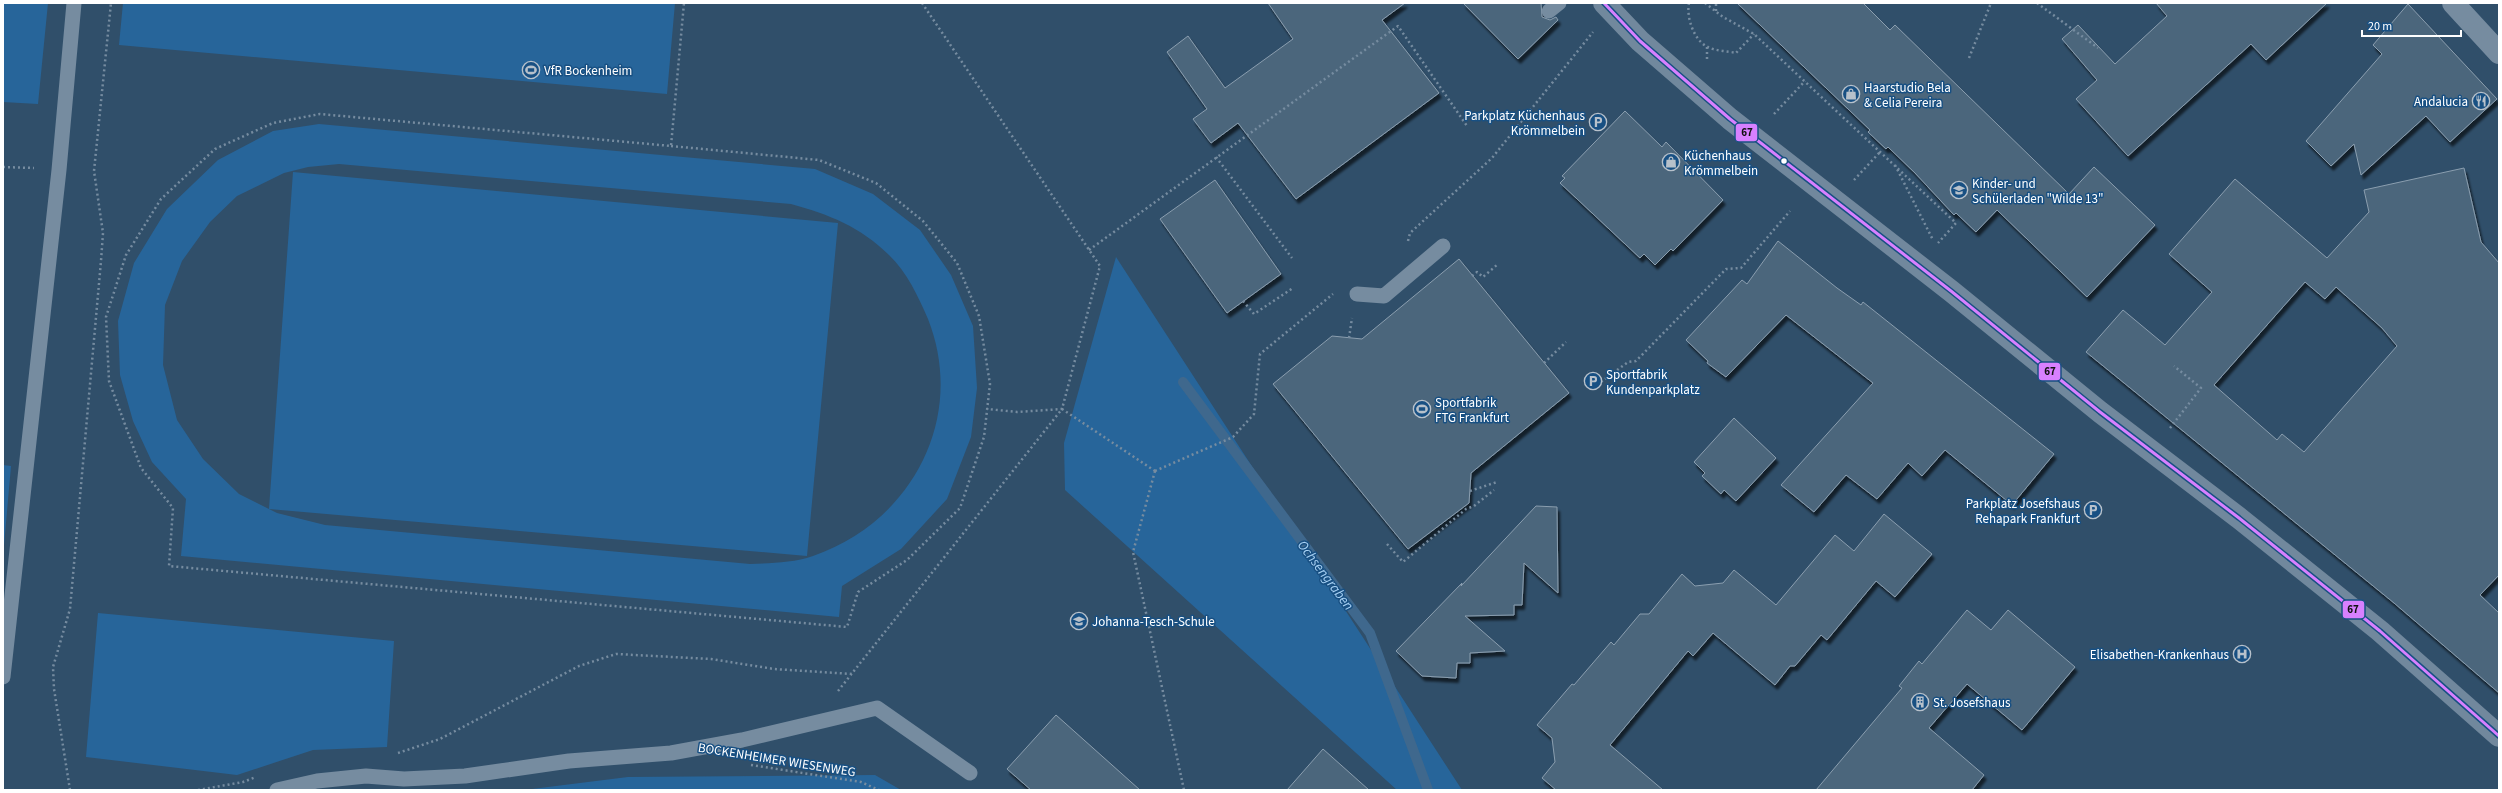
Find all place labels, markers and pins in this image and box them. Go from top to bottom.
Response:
sports icon: VfR Bockenheim [521,60,541,80]
place label: VfR Bockenheim [544,62,632,80]
place label: Haarstudio Bela & Celia Pereira [1864,79,1951,112]
shop icon: Haarstudio Bela & Celia Pereira [1841,84,1861,104]
restaurant icon: Andalucia [2471,91,2491,111]
place label: Andalucia [2414,93,2468,111]
place label: Parkplatz Küchenhaus Krömmelbein [1464,107,1586,140]
parking icon: Parkplatz Küchenhaus Krömmelbein [1588,112,1608,132]
place label: Küchenhaus Krömmelbein [1684,147,1758,180]
shop icon: Küchenhaus Krömmelbein [1661,152,1681,172]
unlabelled marker [1779,156,1789,166]
place label: Kinder- und Schülerladen "Wilde 13" [1972,175,2104,208]
school or university icon: Kinder- und Schülerladen "Wilde 13" [1949,180,1969,200]
place label: Sportfabrik Kundenparkplatz [1606,366,1700,399]
parking icon: Sportfabrik Kundenparkplatz [1583,371,1603,391]
place label: Sportfabrik FTG Frankfurt [1435,394,1510,427]
sports icon: Sportfabrik FTG Frankfurt [1412,399,1432,419]
place label: Parkplatz Josefshaus Rehapark Frankfurt [1966,495,2081,528]
parking icon: Parkplatz Josefshaus Rehapark Frankfurt [2083,500,2103,520]
school or university icon: Johanna-Tesch-Schule [1069,611,1089,631]
place label: Johanna-Tesch-Schule [1092,613,1215,631]
hospital icon: Elisabethen-Krankenhaus [2232,644,2252,664]
place label: Elisabethen-Krankenhaus [2090,646,2230,664]
building icon: St. Josefshaus [1910,692,1930,712]
place label: St. Josefshaus [1933,694,2011,712]

